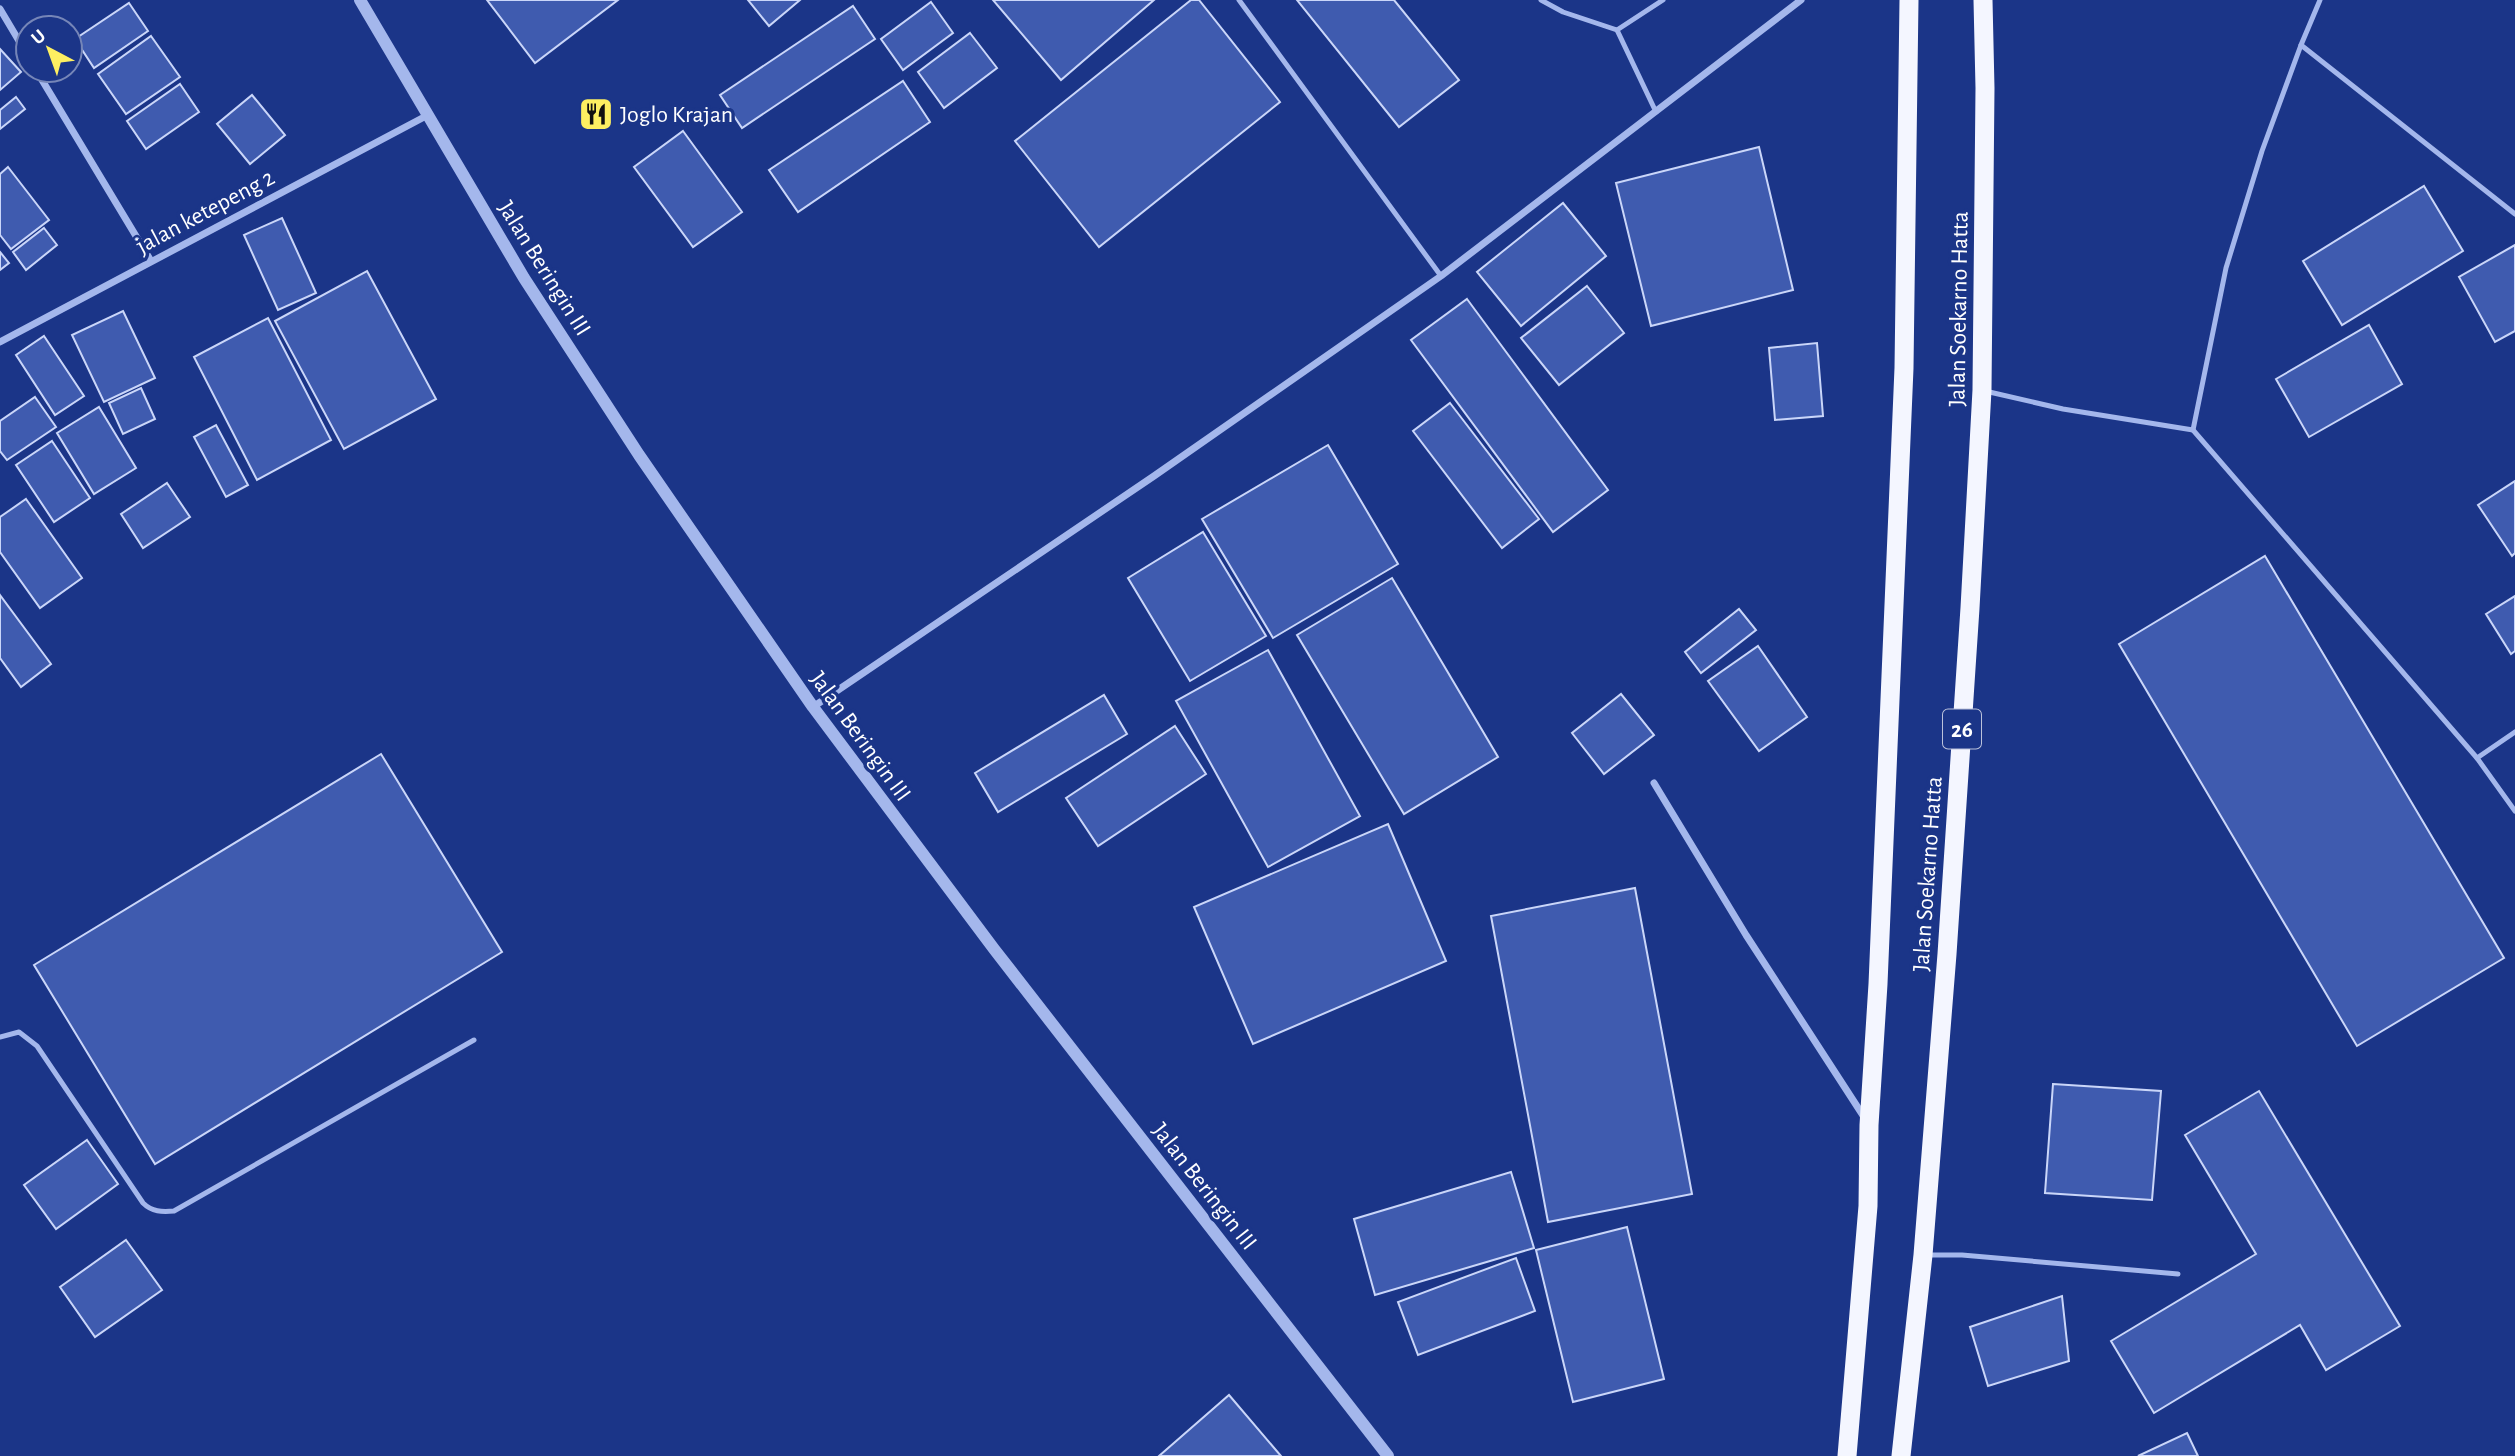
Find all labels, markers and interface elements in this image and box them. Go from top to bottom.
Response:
north arrow [14,14,84,84]
text: U [28,26,50,48]
restaurant icon: Joglo Krajan [577,95,615,133]
place label: Joglo Krajan [620,103,733,127]
street label: jalan ketepeng 2 [132,165,279,258]
street label: Jalan Beringin III [493,197,595,340]
street label: Jalan Soekarno Hatta [1945,211,1973,407]
street label: Jalan Beringin III [805,667,915,806]
road number: 26 [1943,709,1981,748]
street label: Jalan Soekarno Hatta [1909,776,1947,972]
street label: Jalan Beringin III [1147,1119,1261,1255]

